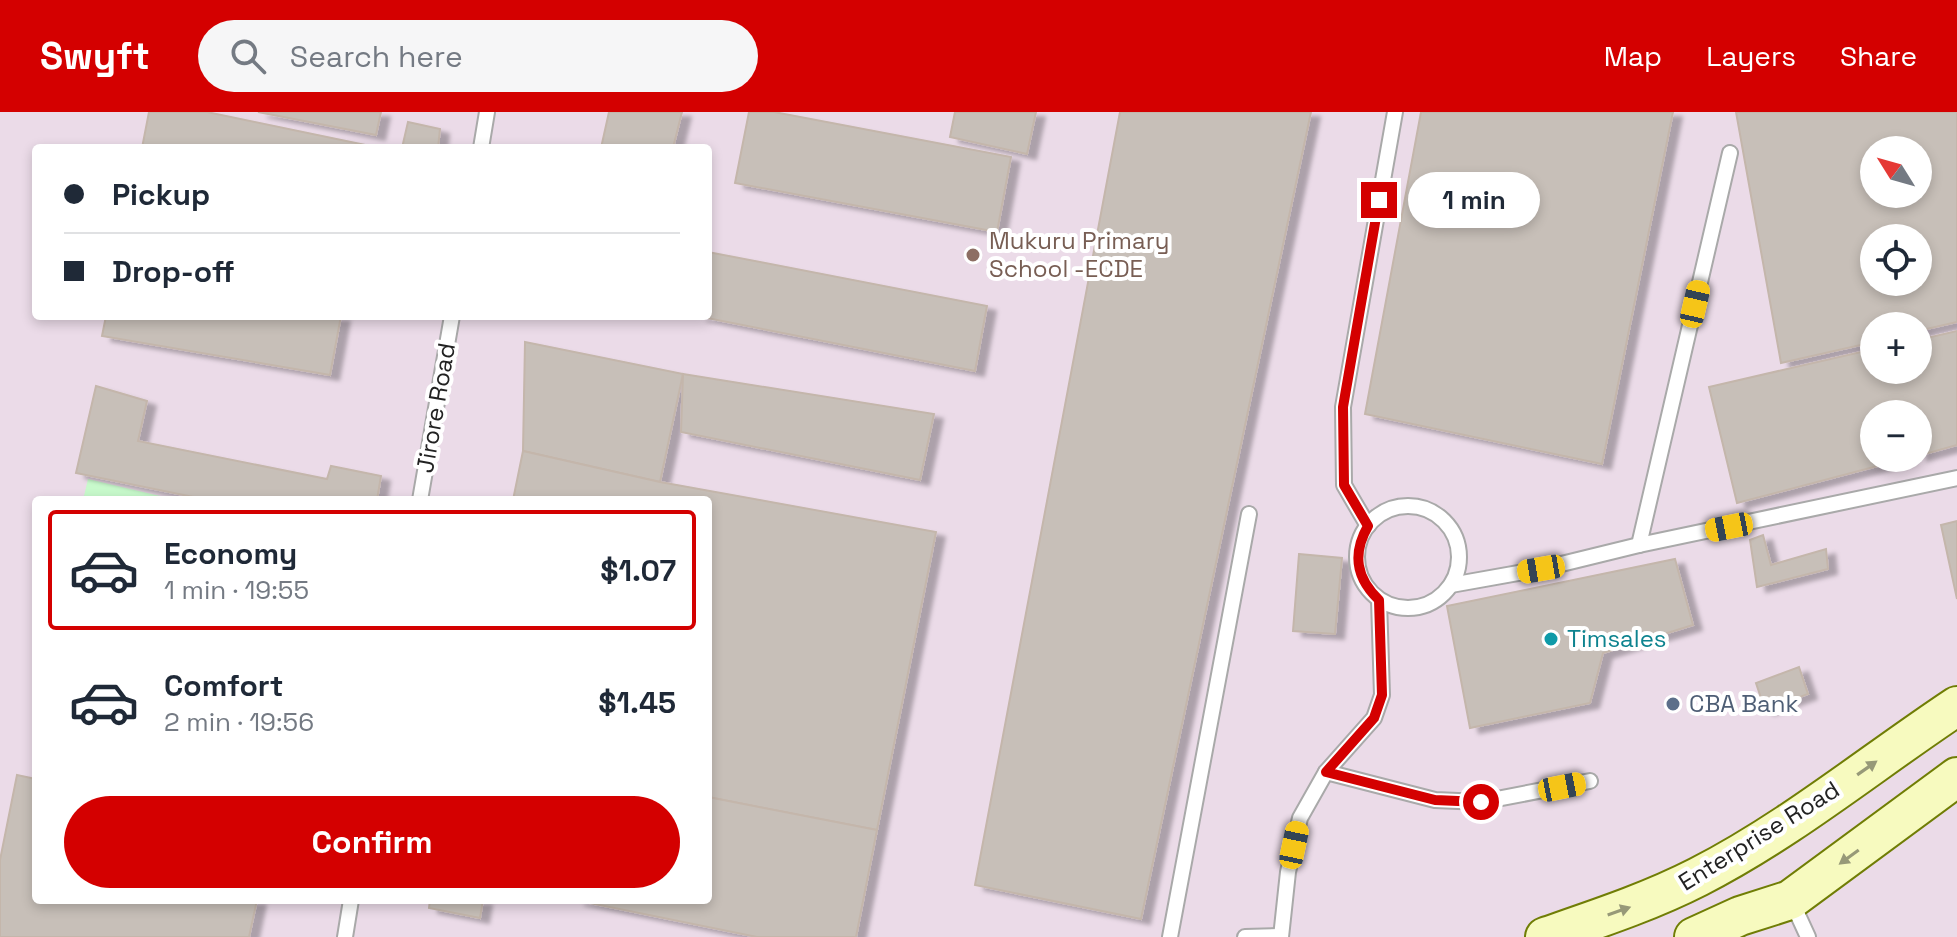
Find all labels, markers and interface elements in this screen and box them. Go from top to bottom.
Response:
search box [198,20,758,92]
text: Swyft [40,32,150,80]
icon: search [226,34,270,78]
text: Search here [290,37,463,76]
text: Map [1604,38,1662,74]
text: Layers [1706,38,1796,74]
text: Share [1840,38,1917,74]
north arrow [1860,136,1932,208]
map controls [1860,136,1932,472]
callout: 1 min [1407,172,1539,228]
text: Pickup [112,175,210,214]
route end [1361,182,1397,218]
text: 1 min [1442,183,1506,217]
button: locate [1860,224,1932,296]
place label: Mukuru Primary School -ECDE [989,225,1169,284]
marker: Mukuru Primary School -ECDE [964,246,982,264]
text: Drop-off [112,252,235,291]
car [1678,278,1712,330]
button: + [1860,312,1932,384]
street label: Jirore Road [409,340,462,475]
button: − [1860,400,1932,472]
car [1703,511,1755,543]
icon: car [68,534,140,606]
text: Economy [164,534,297,573]
text: $1.07 [600,551,676,590]
car [1515,553,1567,585]
text: 1 min · 19:55 [164,573,309,607]
place label: Timsales [1567,623,1667,654]
marker: Timsales [1542,630,1560,648]
icon: car [68,666,140,738]
text: Comfort [164,666,283,705]
text: $1.45 [598,683,676,722]
place label: CBA Bank [1689,688,1799,719]
marker: CBA Bank [1664,695,1682,713]
text: 2 min · 19:56 [164,705,314,739]
one-way arrow [1857,761,1878,776]
car [1536,771,1588,803]
street label: Enterprise Road [1672,774,1845,897]
route start [1463,784,1499,820]
button: Confirm [64,796,680,888]
car [1277,819,1311,871]
one-way arrow [1839,848,1859,864]
one-way arrow [1607,904,1631,917]

